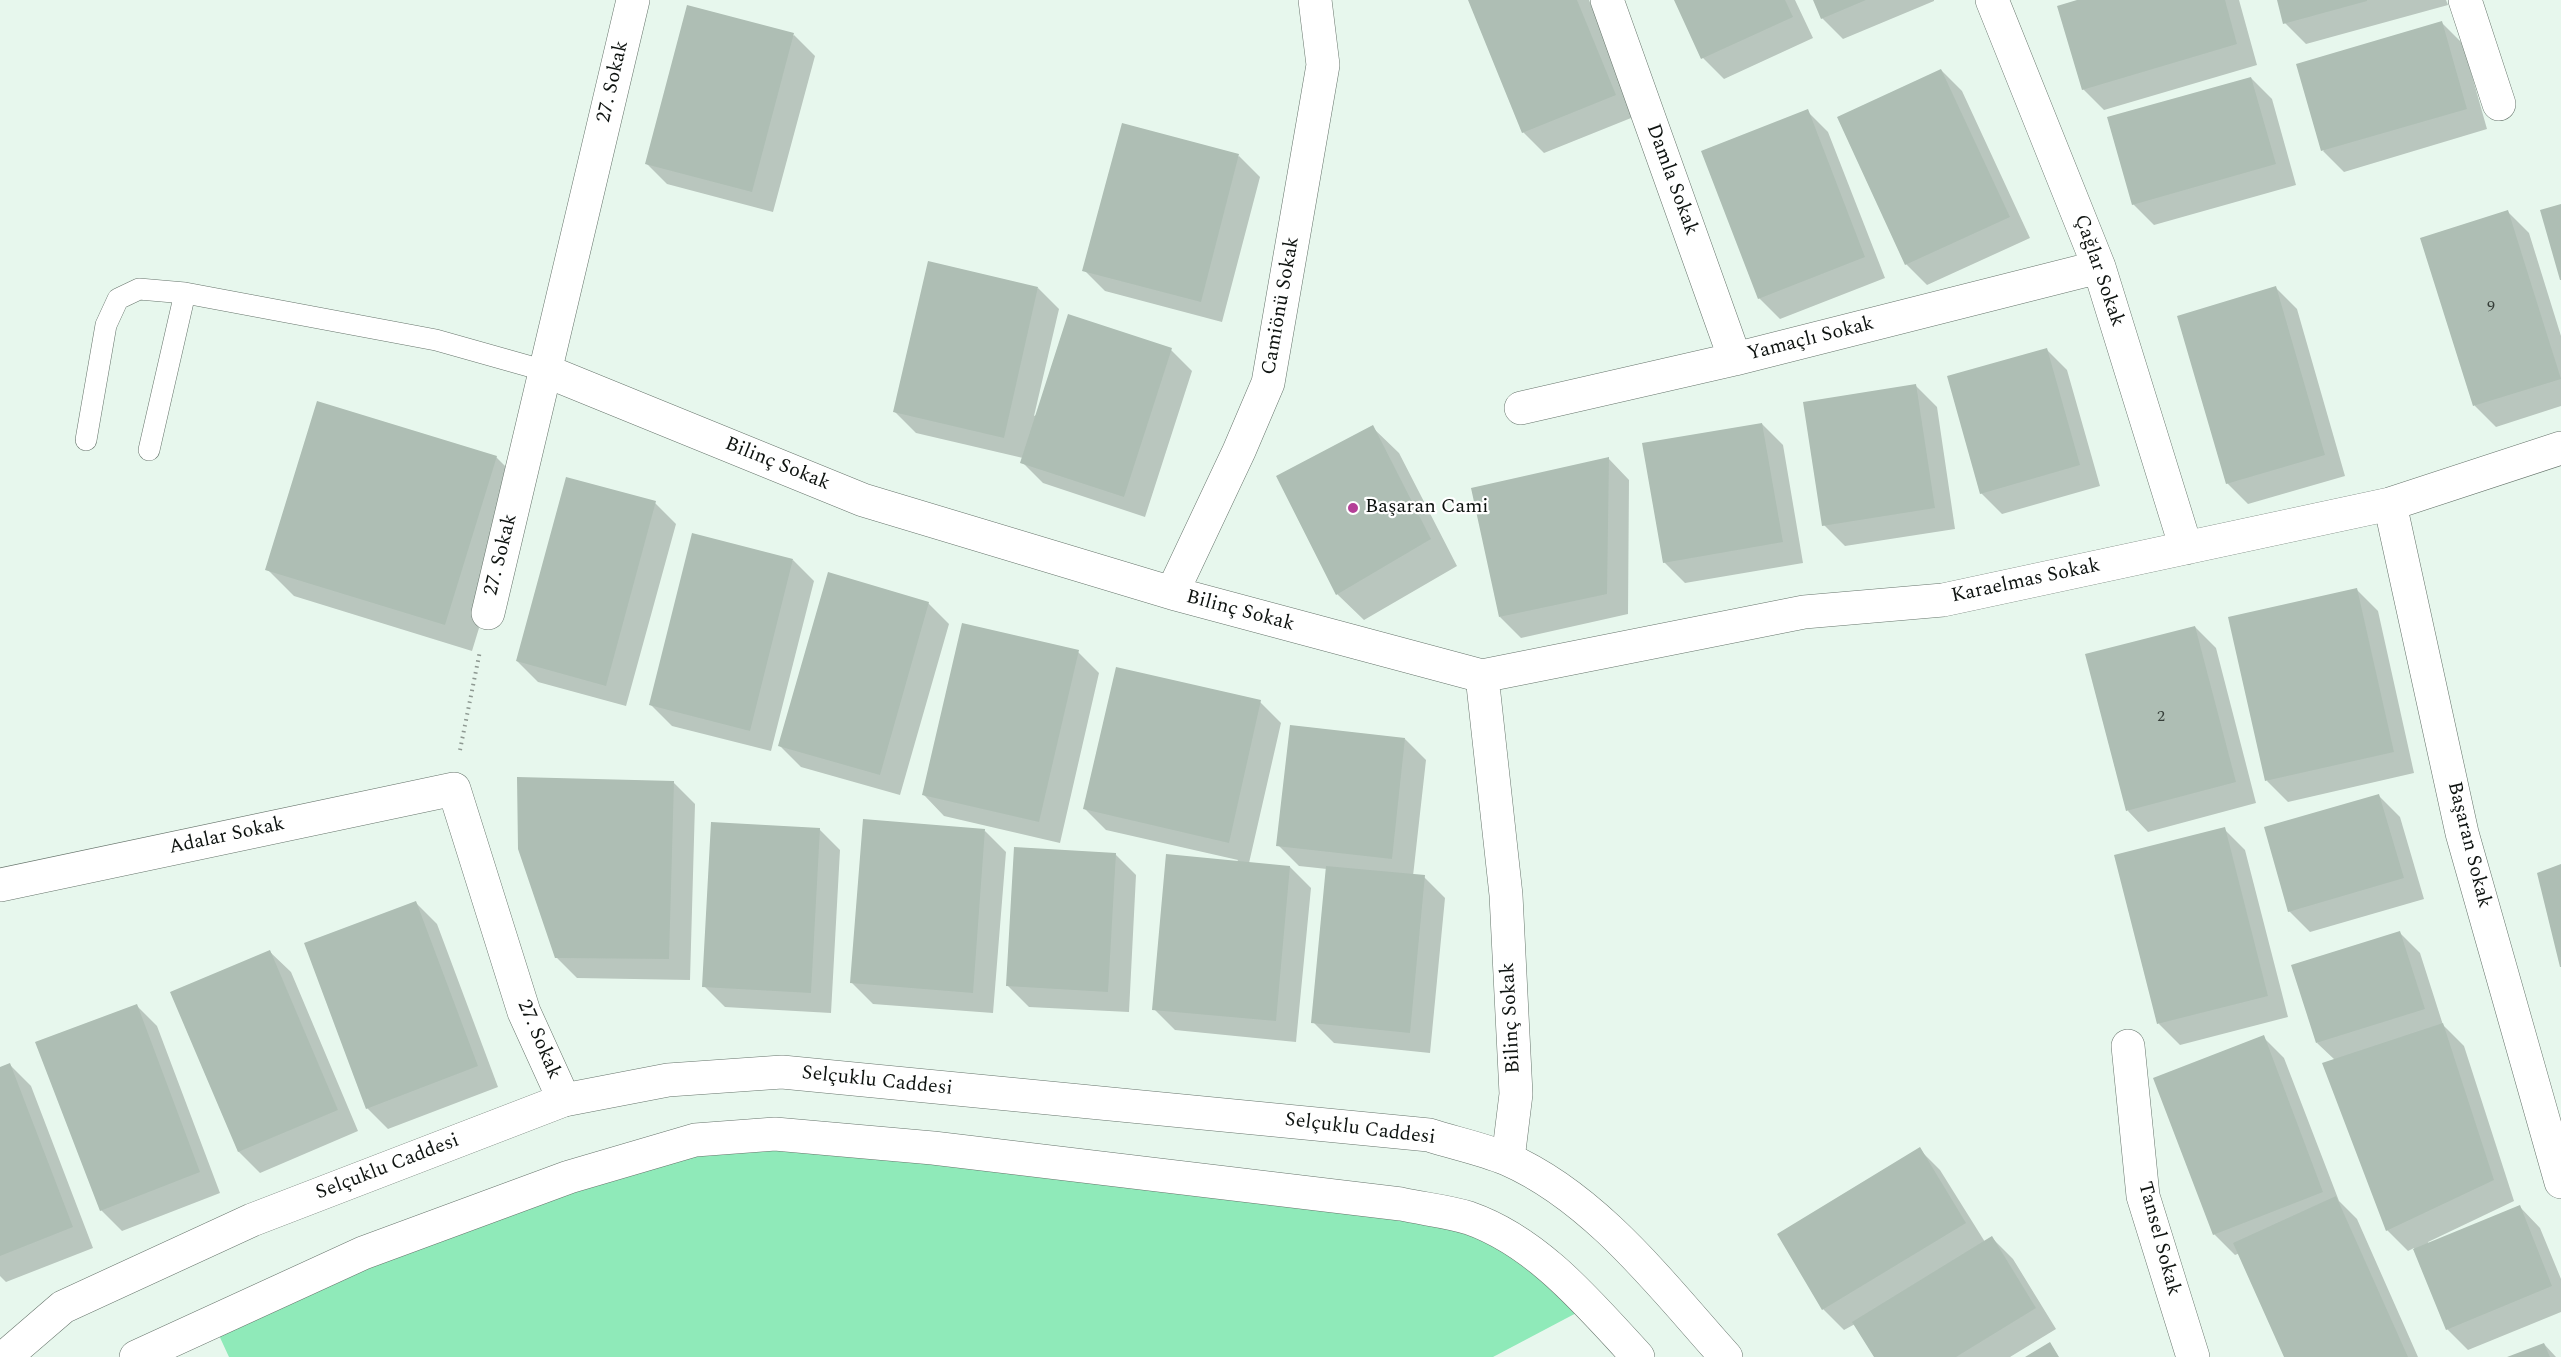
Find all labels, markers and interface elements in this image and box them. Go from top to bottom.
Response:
street label: 27. Sokak [593,39,635,125]
street label: Damla Sokak [1640,121,1702,239]
street label: Çağlar Sokak [2068,212,2128,330]
street label: Camiönü Sokak [1258,235,1306,377]
house number: 9 [2487,298,2495,318]
street label: Yamaçlı Sokak [1745,313,1877,367]
street label: Bilinç Sokak [721,433,833,497]
place label: Başaran Cami [1365,496,1489,520]
marker: Başaran Cami [1346,501,1360,515]
street label: 27. Sokak [480,512,524,598]
street label: Karaelmas Sokak [1950,555,2102,609]
street label: Bilinç Sokak [1183,586,1297,638]
house number: 2 [2157,708,2165,728]
street label: Başaran Sokak [2441,779,2495,911]
street label: Adalar Sokak [167,813,287,861]
street label: Bilinç Sokak [1497,962,1527,1074]
street label: 27. Sokak [511,997,565,1083]
street label: Selçuklu Caddesi [800,1062,954,1102]
street label: Selçuklu Caddesi [1283,1109,1437,1151]
street label: Selçuklu Caddesi [313,1130,463,1206]
street label: Tansel Sokak [2131,1179,2185,1299]

